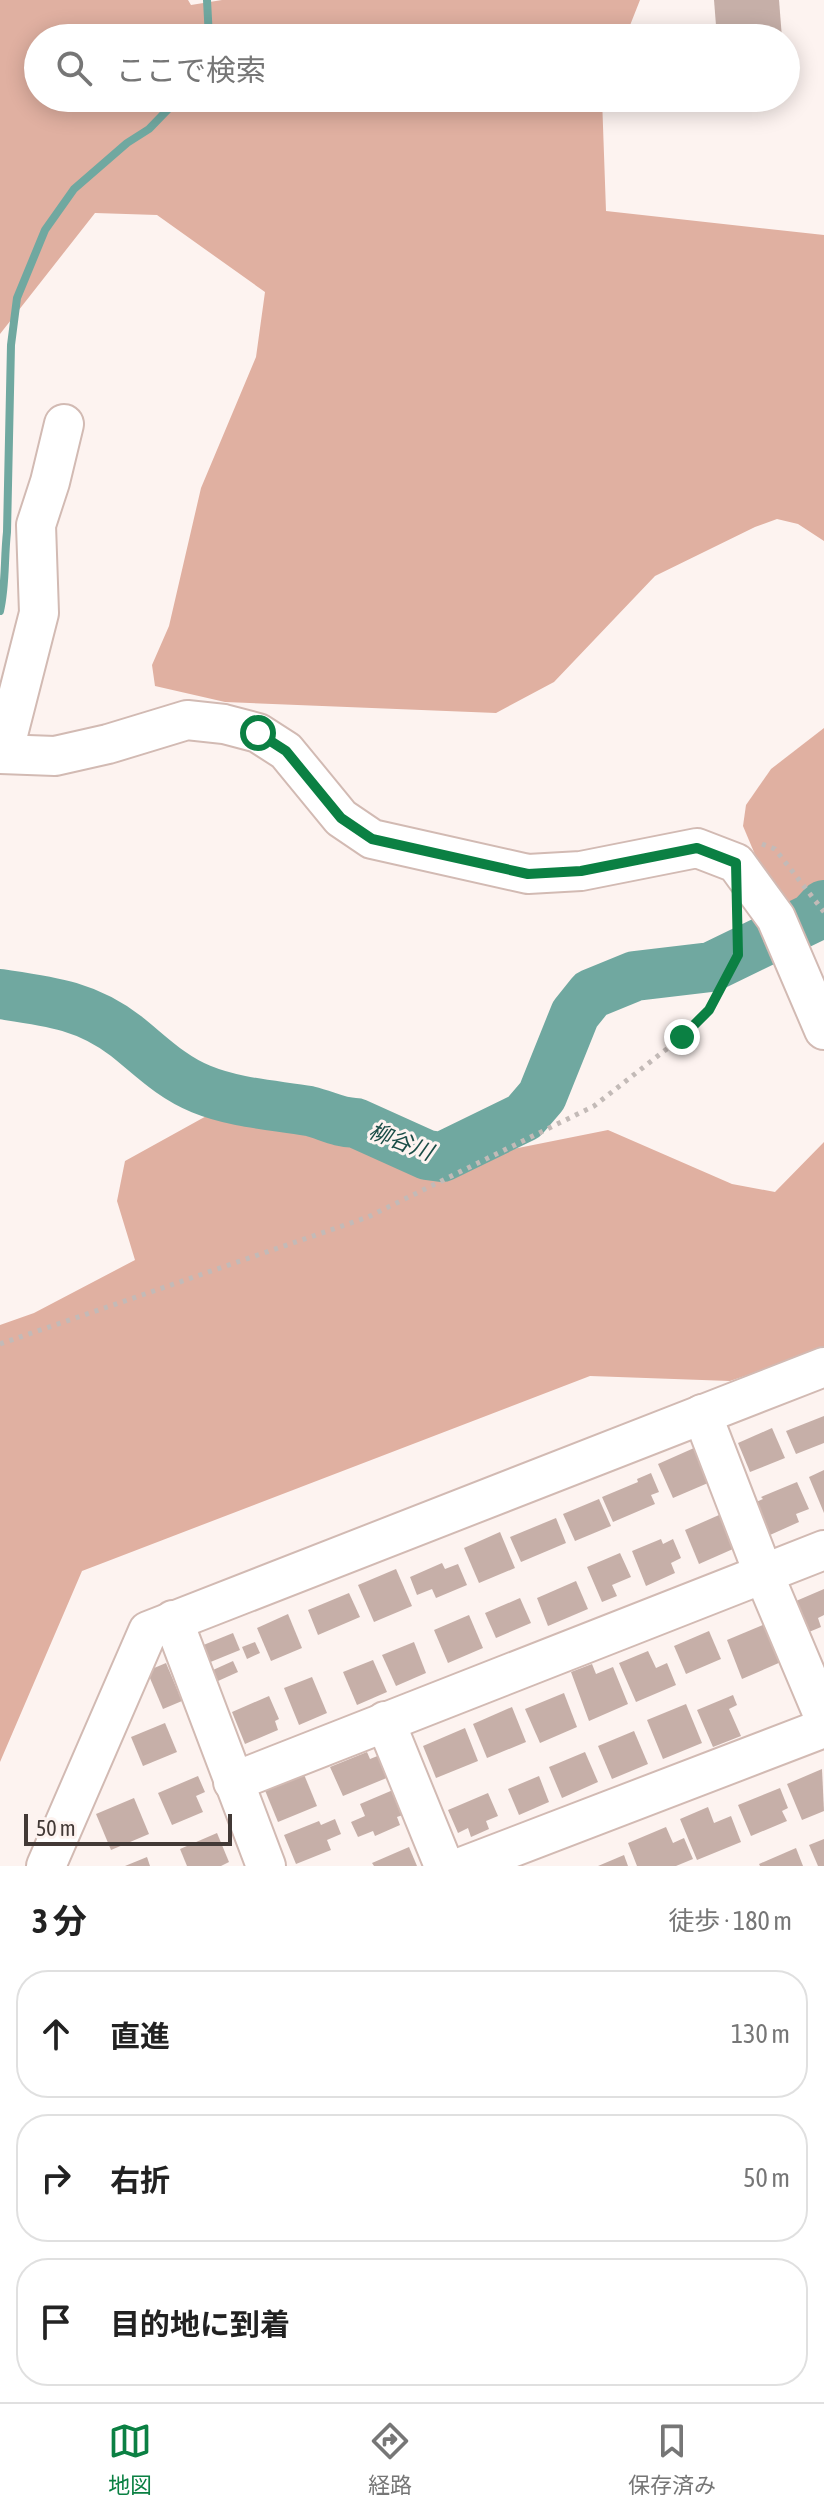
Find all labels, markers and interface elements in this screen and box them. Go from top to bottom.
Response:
search box [24,24,800,112]
icon: search [52,46,96,90]
text: ここで検索 [116,53,266,87]
route start [240,715,276,751]
route end [664,1019,700,1055]
water label: 柳谷川 [366,1117,438,1166]
scale bar [24,1810,232,1846]
text: 50 m [36,1815,76,1841]
text: 3 分 [32,1901,87,1940]
text: 徒歩 · 180 m [668,1906,792,1936]
icon: ahead [34,2012,78,2056]
text: 直進 [110,2019,170,2053]
text: 130 m [731,2019,790,2049]
icon: right [34,2156,78,2200]
text: 右折 [110,2163,170,2197]
text: 50 m [743,2163,790,2193]
icon: arrive [34,2300,78,2344]
text: 目的地に到着 [110,2307,290,2341]
tab: 地図 [108,2419,152,2499]
tab: 経路 [368,2419,412,2499]
tab: 保存済み [628,2419,716,2499]

